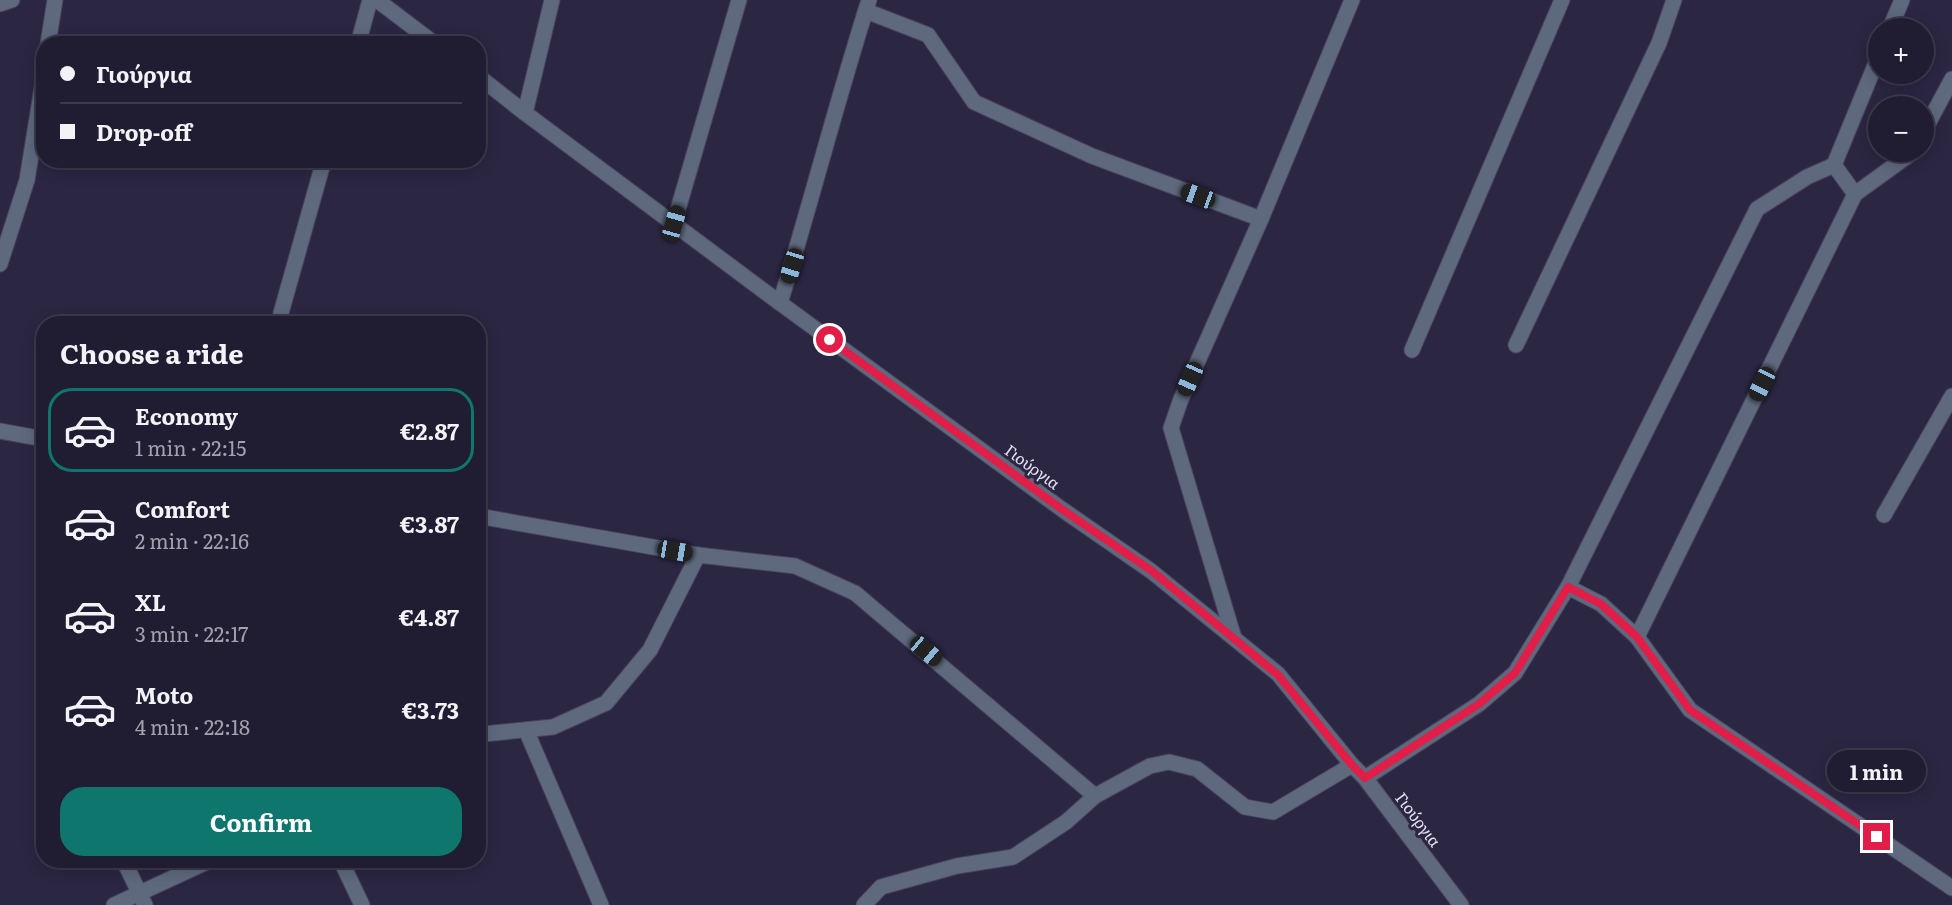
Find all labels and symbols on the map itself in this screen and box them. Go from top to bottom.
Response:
car [1178,181,1218,211]
car [660,203,688,243]
car [778,246,806,286]
route start [816,326,843,353]
car [1174,359,1206,399]
car [1746,364,1778,404]
street label: Γιούργια [1000,438,1066,494]
car [656,539,694,563]
car [906,633,946,669]
callout: 1 min [1828,750,1926,792]
street label: Γιούργια [1390,786,1448,852]
route end [1863,823,1890,850]

